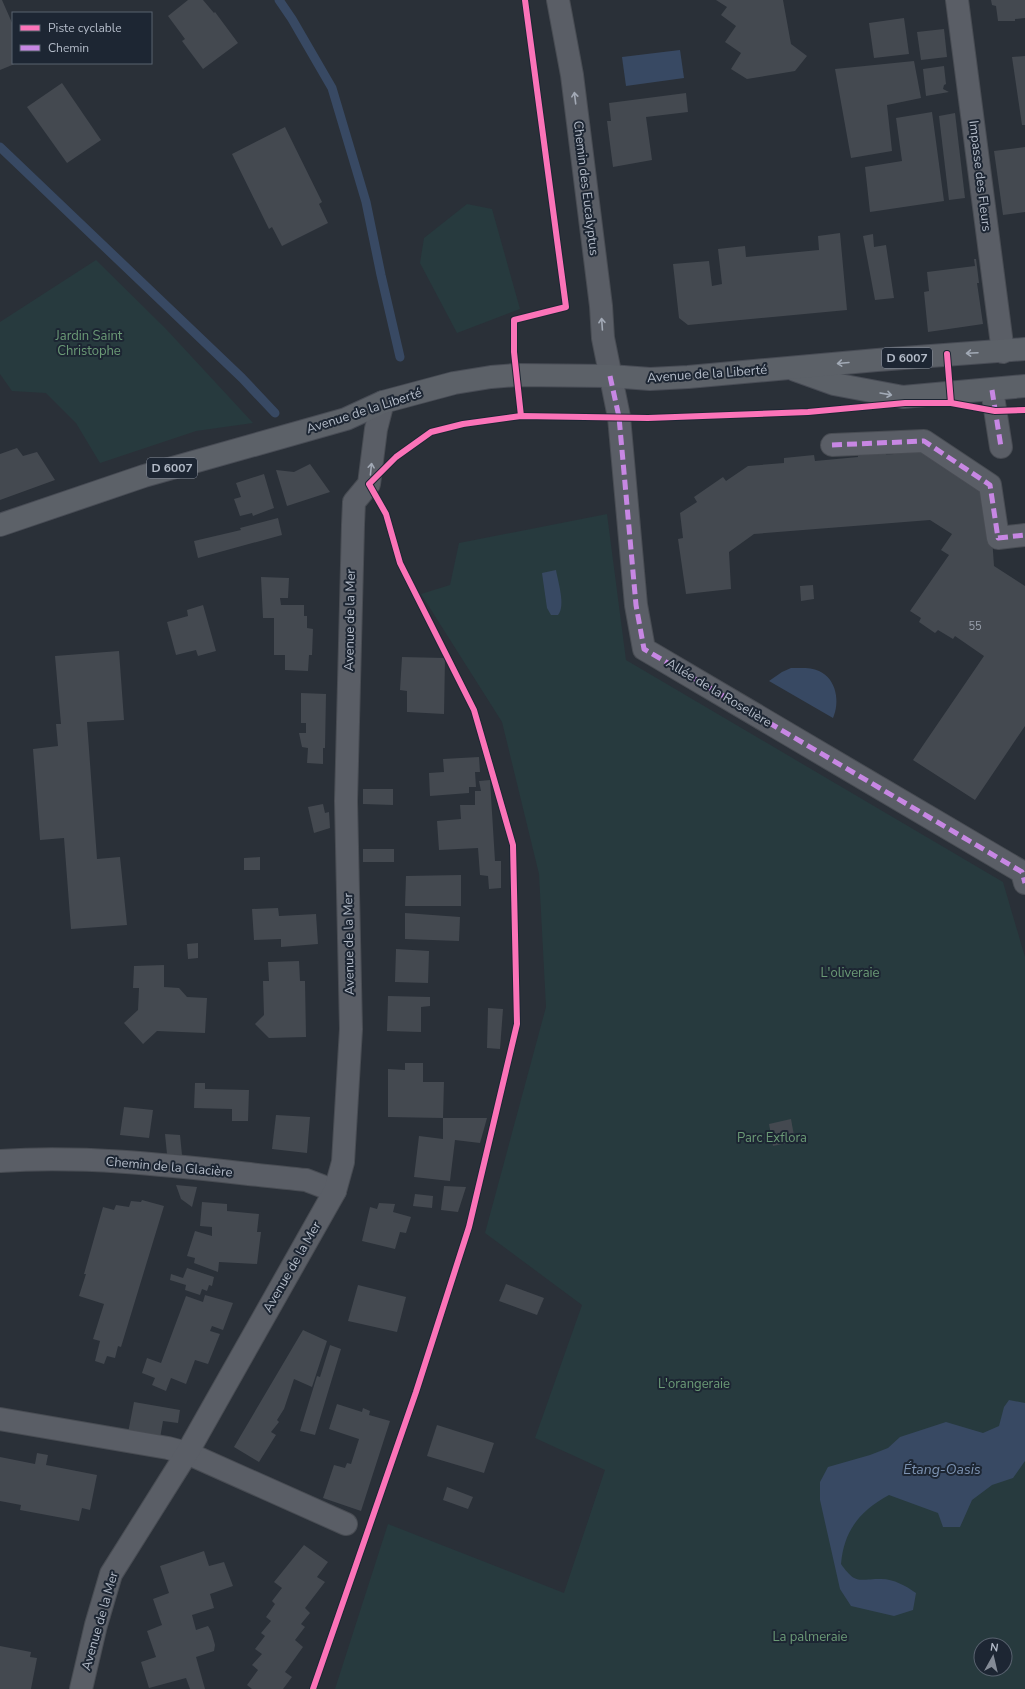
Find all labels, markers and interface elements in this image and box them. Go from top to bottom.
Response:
legend [12,12,152,64]
text: Piste cyclable [48,20,122,36]
text: Chemin [48,40,89,56]
one-way arrow [571,92,579,105]
street label: Impasse des Fleurs [964,119,996,233]
street label: Chemin des Eucalyptus [569,120,603,256]
one-way arrow [599,318,606,331]
park label: Jardin Saint Christophe [55,327,123,360]
road number: D 6007 [882,348,932,368]
one-way arrow [966,349,979,357]
one-way arrow [837,359,850,367]
street label: Avenue de la Liberté [646,361,768,387]
street label: Avenue de la Liberté [304,384,424,438]
one-way arrow [879,390,892,398]
road number: D 6007 [147,458,197,478]
one-way arrow [367,463,375,476]
street label: Avenue de la Mer [340,568,360,671]
house number: 55 [968,619,982,634]
street label: Allée de la Roselière [663,654,775,732]
street label: Avenue de la Mer [339,892,359,995]
park label: L'oliveraie [821,964,880,982]
park label: Parc Exflora [737,1129,807,1147]
street label: Chemin de la Glacière [105,1152,233,1182]
street label: Avenue de la Mer [259,1218,326,1316]
park label: L'orangeraie [658,1375,730,1393]
water label: Étang-Oasis [903,1460,981,1479]
street label: Avenue de la Mer [77,1569,123,1673]
park label: La palmeraie [772,1628,848,1646]
north arrow [973,1637,1013,1677]
text: N [989,1640,999,1656]

